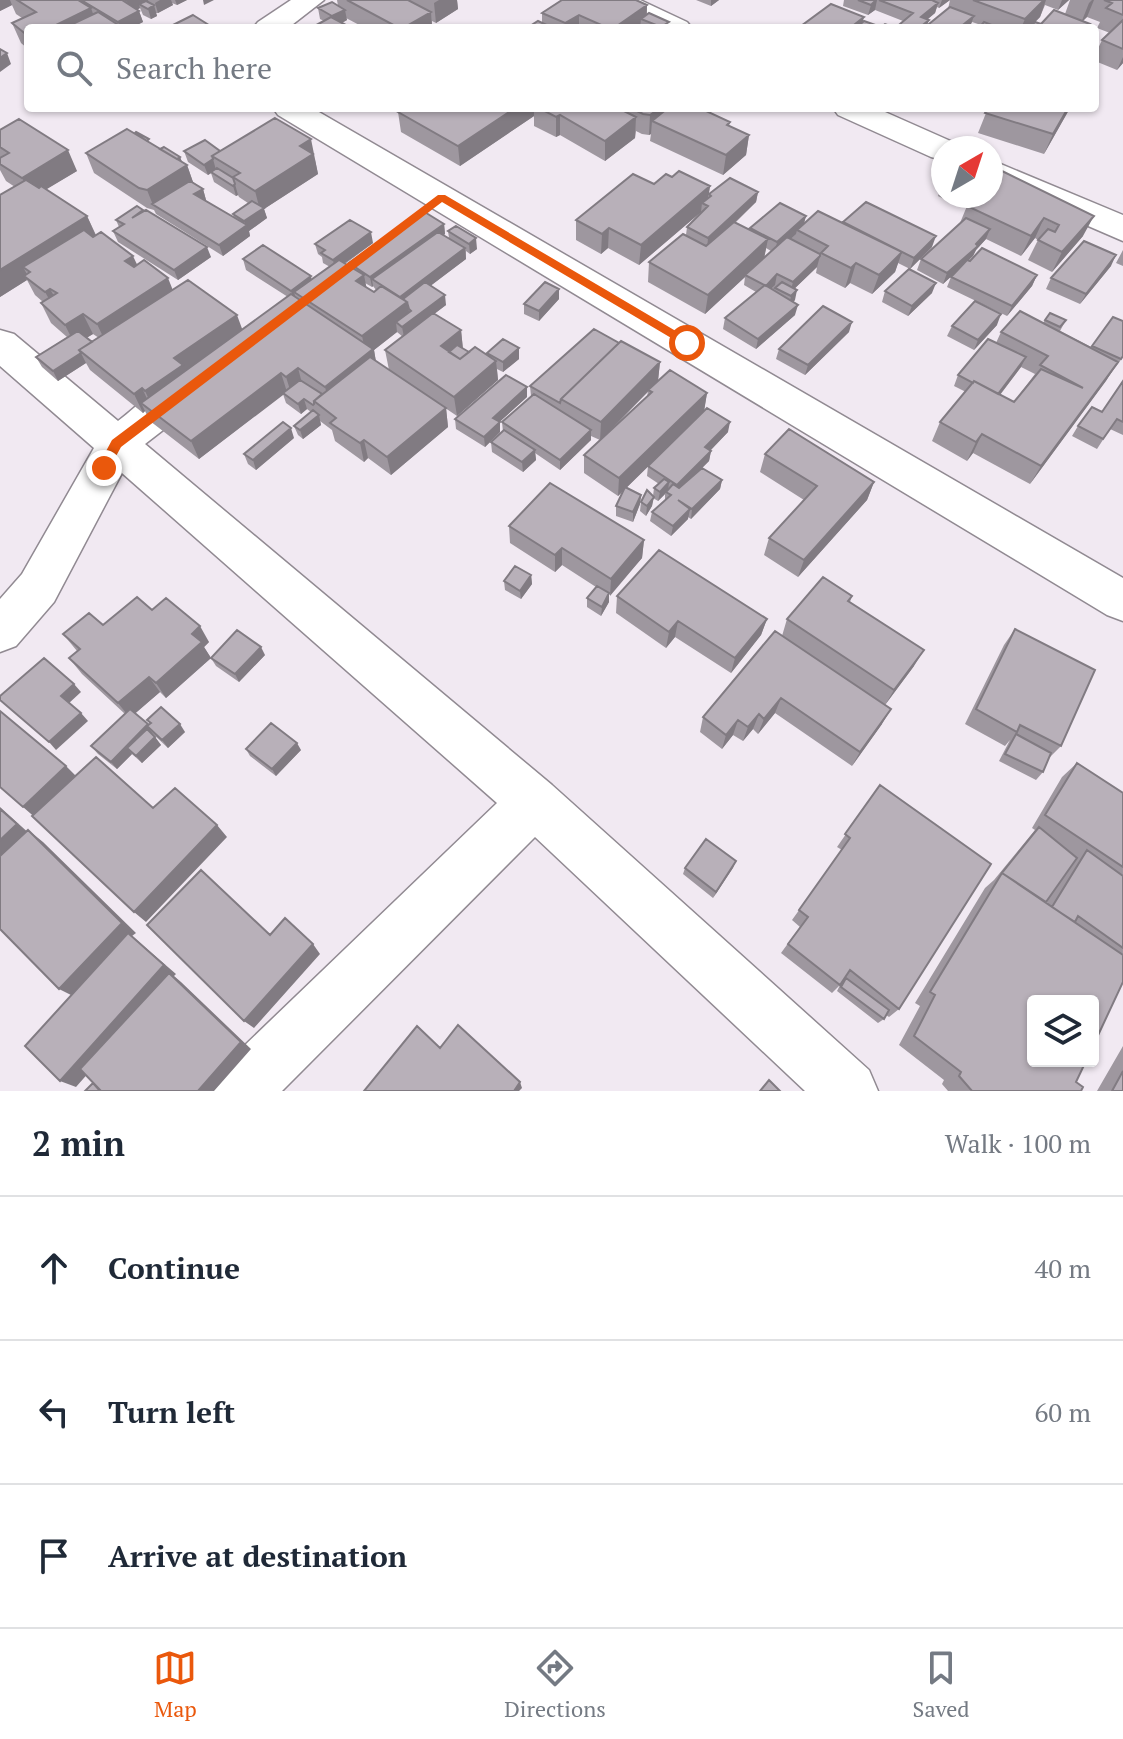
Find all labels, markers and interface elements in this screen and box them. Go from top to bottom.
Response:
search box [24,24,1099,112]
icon: search [52,46,96,90]
text: Search here [116,48,272,88]
north arrow [931,136,1003,208]
route start [669,325,705,361]
route end [86,450,122,486]
map controls [1027,995,1099,1067]
button: layers [1027,995,1099,1067]
text: 2 min [32,1121,125,1166]
text: Walk · 100 m [945,1126,1091,1160]
icon: ahead [32,1246,76,1290]
text: Continue [108,1248,240,1288]
text: 40 m [1035,1251,1091,1285]
icon: left [32,1390,76,1434]
text: Turn left [108,1392,235,1432]
text: 60 m [1035,1395,1091,1429]
icon: arrive [32,1534,76,1578]
text: Arrive at destination [108,1536,407,1576]
tab: Map [153,1646,197,1723]
tab: Directions [504,1646,606,1723]
tab: Saved [913,1646,970,1723]

